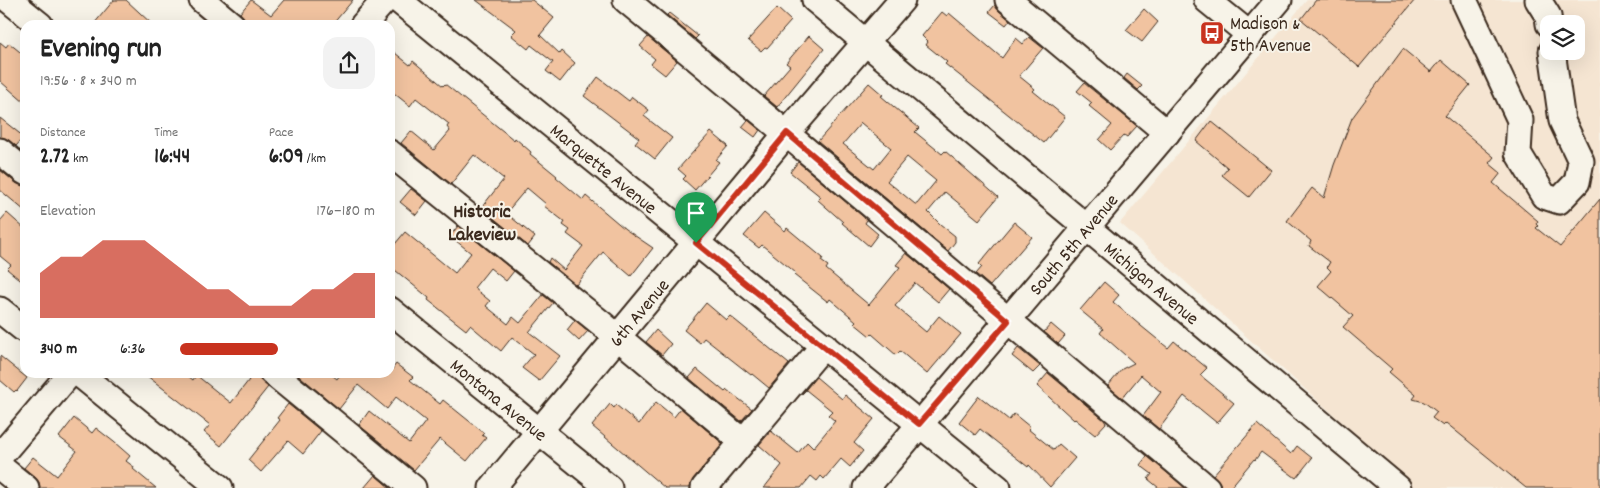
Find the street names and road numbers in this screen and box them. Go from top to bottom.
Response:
street label: Marquette Avenue [543,119,661,222]
street label: South 5th Avenue [1024,189,1126,303]
street label: Michigan Avenue [1097,237,1204,333]
street label: 6th Avenue [605,274,677,354]
street label: Montana Avenue [443,354,552,449]

